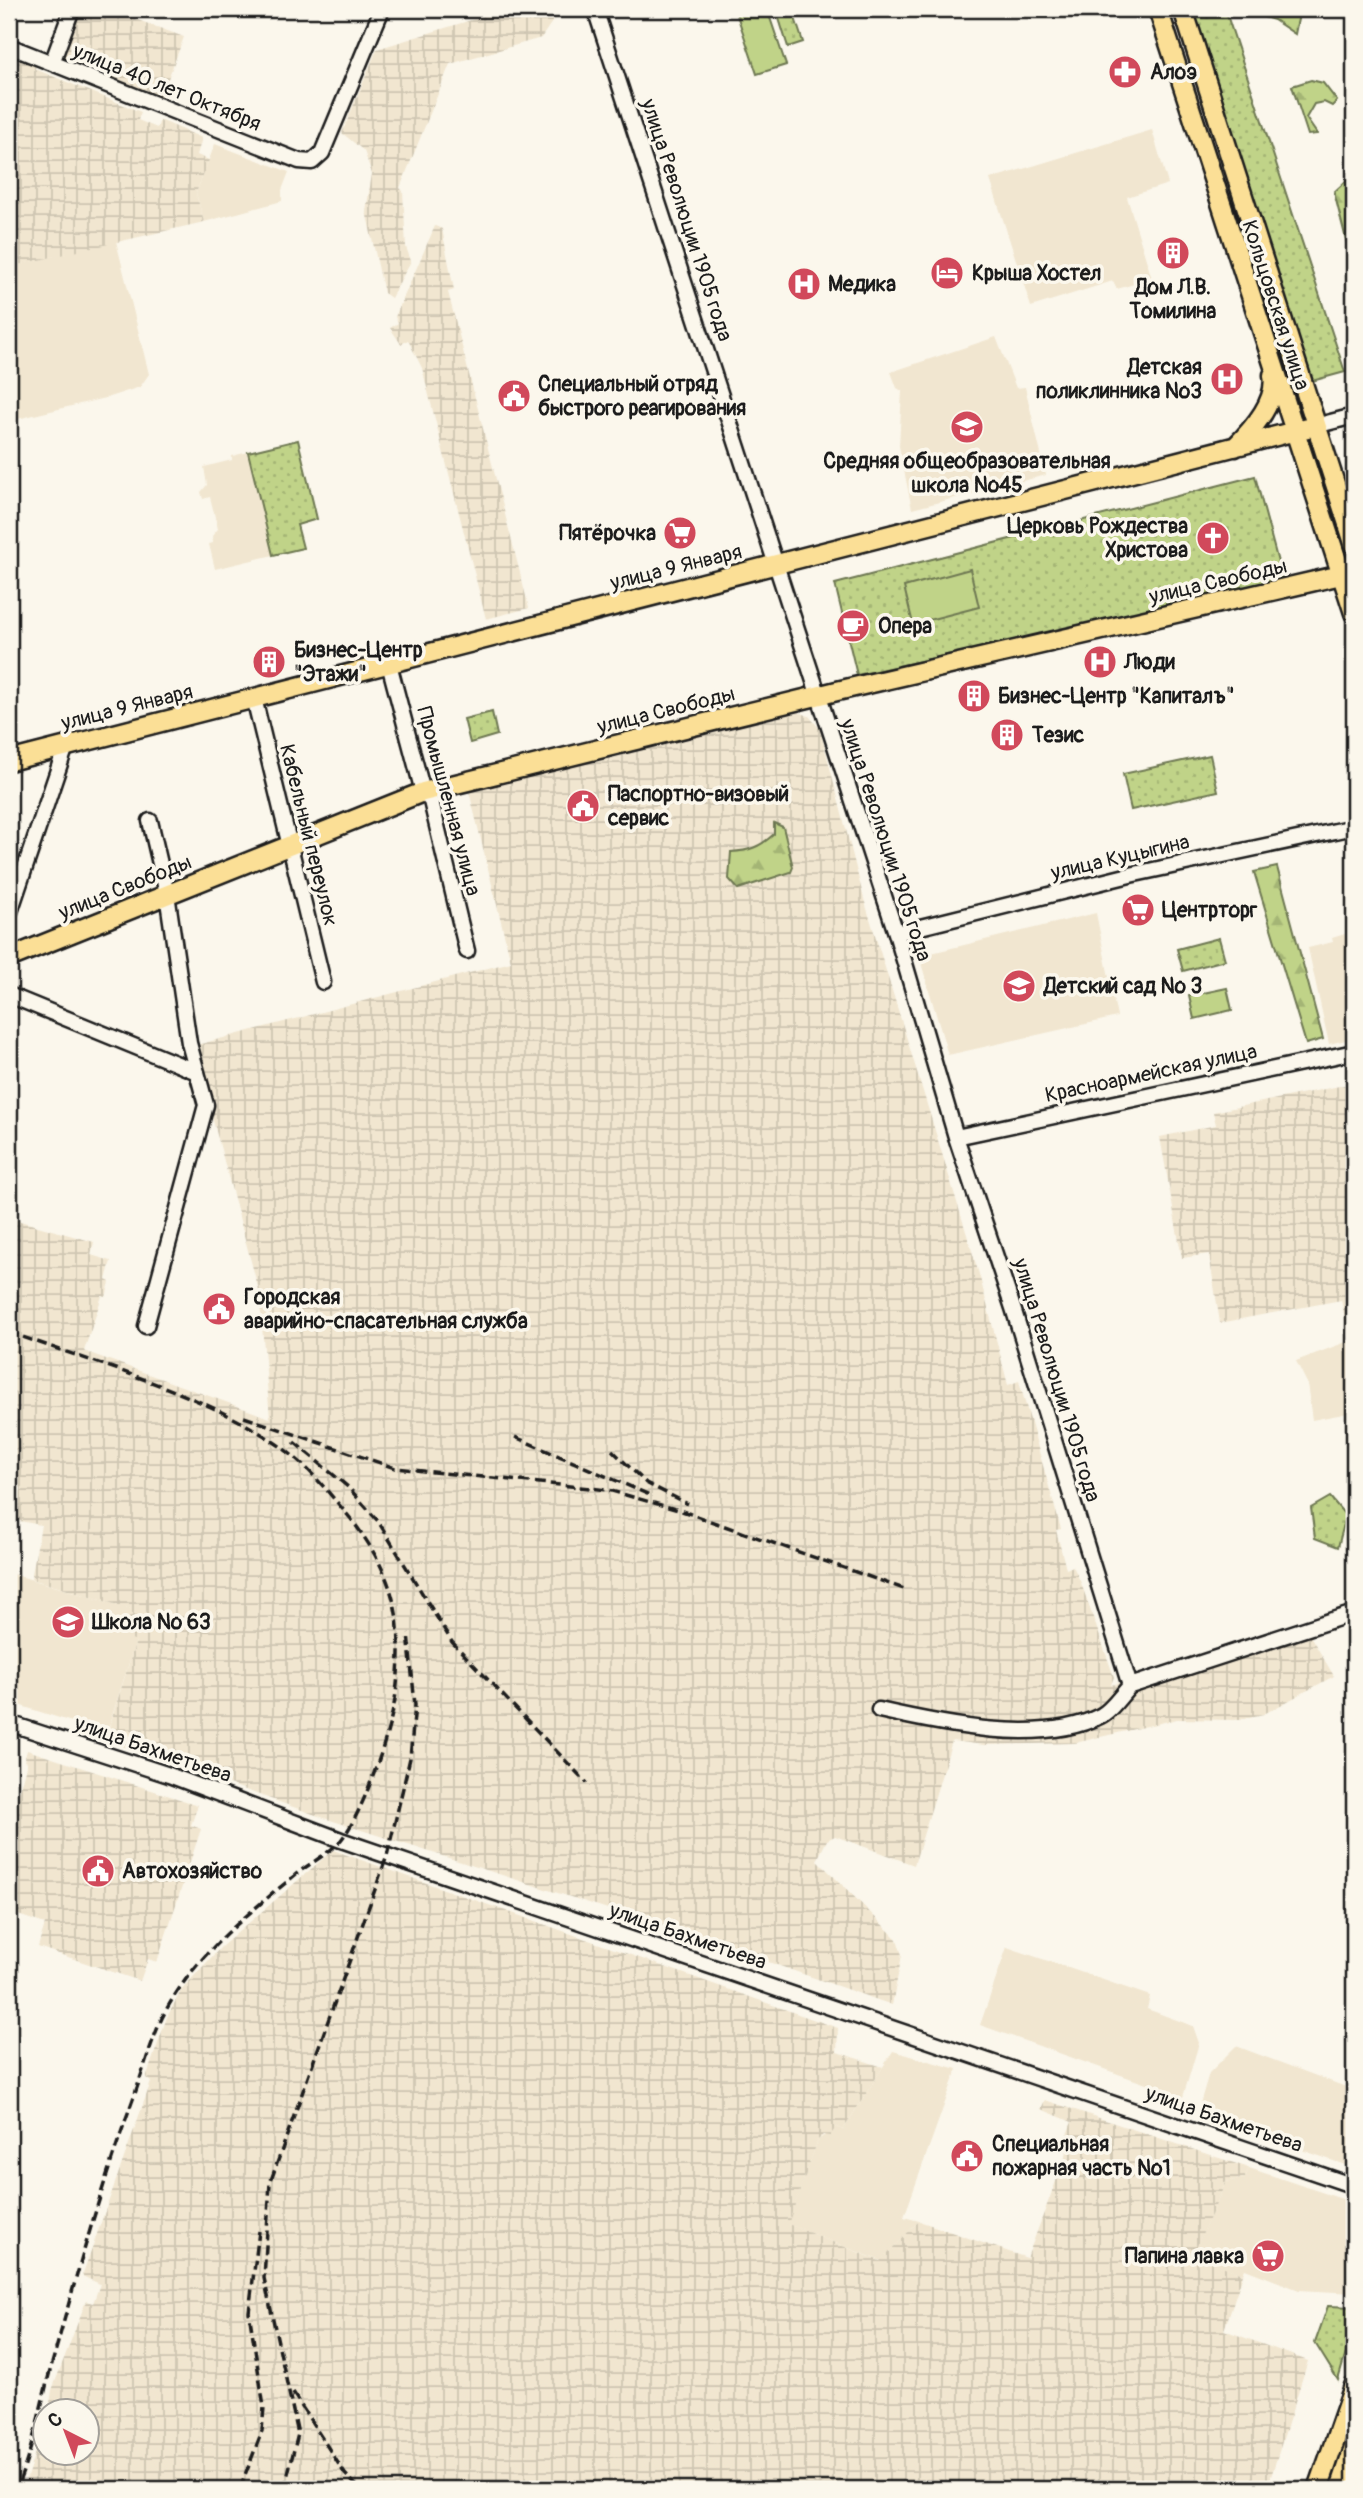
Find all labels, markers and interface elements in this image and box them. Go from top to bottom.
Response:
street label: улица 40 лет Октября [68,37,265,138]
pharmacy icon: Алоэ [1106,53,1144,91]
place label: Алоэ [1150,59,1197,86]
street label: улица Революции 1905 года [634,95,738,345]
street label: Кольцовская улица [1235,217,1316,393]
building icon: Дом Л.В. Томилина [1154,234,1192,272]
hotel icon: Крыша Хостел [928,254,966,292]
place label: Крыша Хостел [972,260,1101,287]
hospital icon: Медика [785,265,823,303]
place label: Медика [828,271,896,298]
place label: Дом Л.В. Томилина [1129,274,1217,325]
place label: Детская поликлинника №3 [1036,354,1202,405]
hospital icon: Детская поликлинника №3 [1208,360,1246,398]
place label: Специальный отряд быстрого реагирования [538,371,746,422]
public building icon: Специальный отряд быстрого реагирования [495,377,533,415]
school or university icon: Средняя общеобразовательная школа №45 [948,408,986,446]
place label: Средняя общеобразовательная школа №45 [823,448,1111,499]
place label: Церковь Рождества Христова [1007,513,1188,564]
supermarket icon: Пятёрочка [661,514,699,552]
church icon: Церковь Рождества Христова [1194,519,1232,557]
place label: Пятёрочка [559,520,656,547]
street label: улица 9 Января [607,538,745,597]
street label: улица Свободы [1145,552,1290,611]
cafe icon: Опера [834,607,872,645]
place label: Опера [878,613,932,640]
place label: Бизнес-Центр "Этажи" [294,637,423,688]
building icon: Бизнес-Центр "Этажи" [250,643,288,681]
hospital icon: Люди [1081,643,1119,681]
place label: Люди [1123,649,1176,676]
building icon: Бизнес-Центр "Капиталъ" [955,677,993,715]
street label: улица 9 Января [58,678,196,737]
street label: улица Свободы [594,680,738,741]
place label: Бизнес-Центр "Капиталъ" [998,683,1235,710]
street label: Промышленная улица [410,704,487,899]
street label: улица Революции 1905 года [833,715,937,965]
building icon: Тезис [988,716,1026,754]
place label: Тезис [1031,722,1084,749]
street label: Кабельный переулок [273,741,344,929]
place label: Паспортно-визовый сервис [607,781,789,832]
public building icon: Паспортно-визовый сервис [564,787,602,825]
street label: улица Куцыгина [1047,828,1192,887]
street label: улица Свободы [54,849,196,927]
supermarket icon: Центрторг [1119,891,1157,929]
place label: Центрторг [1162,897,1258,924]
school or university icon: Детский сад № 3 [1000,967,1038,1005]
place label: Детский сад № 3 [1042,973,1202,1000]
street label: Красноармейская улица [1043,1038,1260,1109]
street label: улица Революции 1905 года [1006,1254,1106,1505]
place label: Городская аварийно-спасательная служба [244,1284,528,1335]
public building icon: Городская аварийно-спасательная служба [200,1290,238,1328]
school or university icon: Школа № 63 [49,1603,87,1641]
place label: Школа № 63 [91,1609,211,1636]
street label: улица Бахметьева [70,1710,235,1789]
public building icon: Автохозяйство [79,1852,117,1890]
place label: Автохозяйство [122,1858,263,1885]
street label: улица Бахметьева [605,1897,770,1976]
street label: улица Бахметьева [1141,2080,1306,2159]
place label: Специальная пожарная часть №1 [992,2131,1171,2182]
public building icon: Специальная пожарная часть №1 [948,2137,986,2175]
supermarket icon: Папина лавка [1249,2237,1287,2275]
place label: Папина лавка [1125,2243,1244,2270]
north arrow [32,2396,102,2466]
text: С [43,2407,68,2433]

